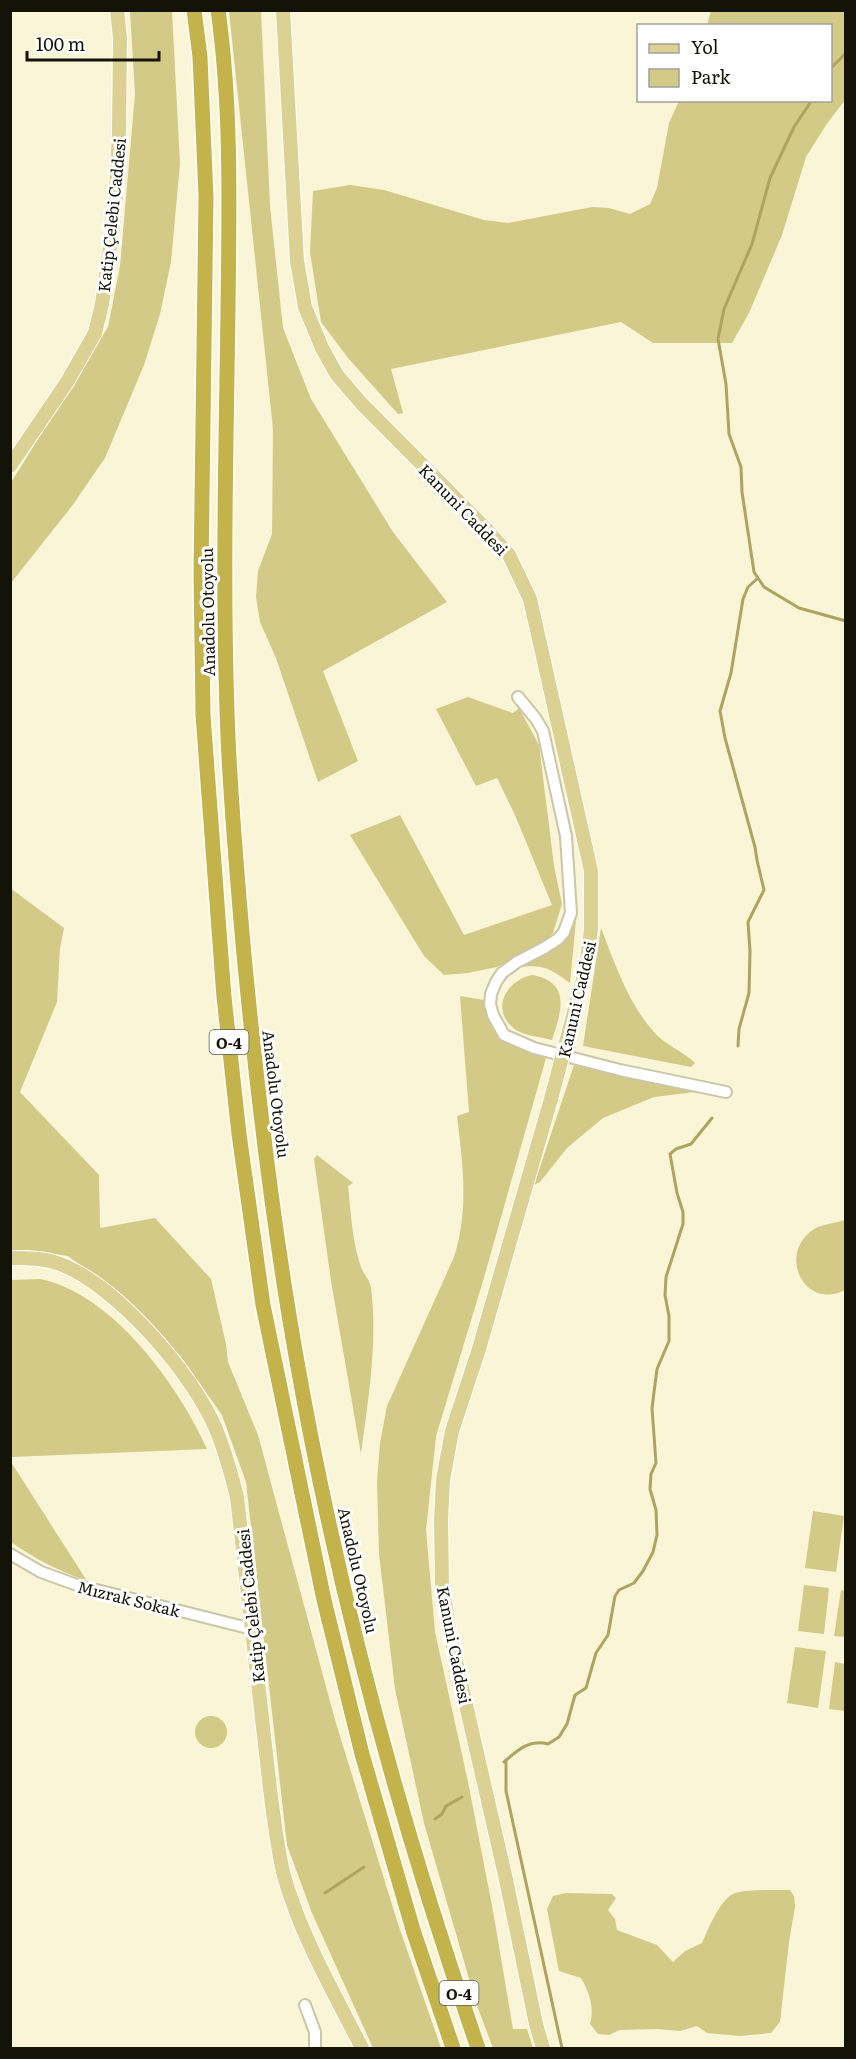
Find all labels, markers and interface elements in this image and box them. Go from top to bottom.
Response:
scale bar [27,24,159,62]
legend [637,24,832,102]
text: 100 m [36,30,85,57]
text: Yol [691,33,719,60]
text: Park [691,63,732,90]
street label: Katip Çelebi Caddesi [91,137,131,293]
street label: Kanuni Caddesi [414,458,514,560]
street label: Anadolu Otoyolu [194,547,220,677]
street label: Kanuni Caddesi [551,938,601,1060]
street label: Anadolu Otoyolu [257,1029,297,1159]
road number: O-4 [210,1030,248,1054]
street label: Anadolu Otoyolu [333,1505,385,1635]
street label: Katip Çelebi Caddesi [230,1528,270,1684]
street label: Mızrak Sokak [75,1574,183,1622]
street label: Kanuni Caddesi [432,1584,478,1706]
road number: O-4 [440,1981,478,2005]

